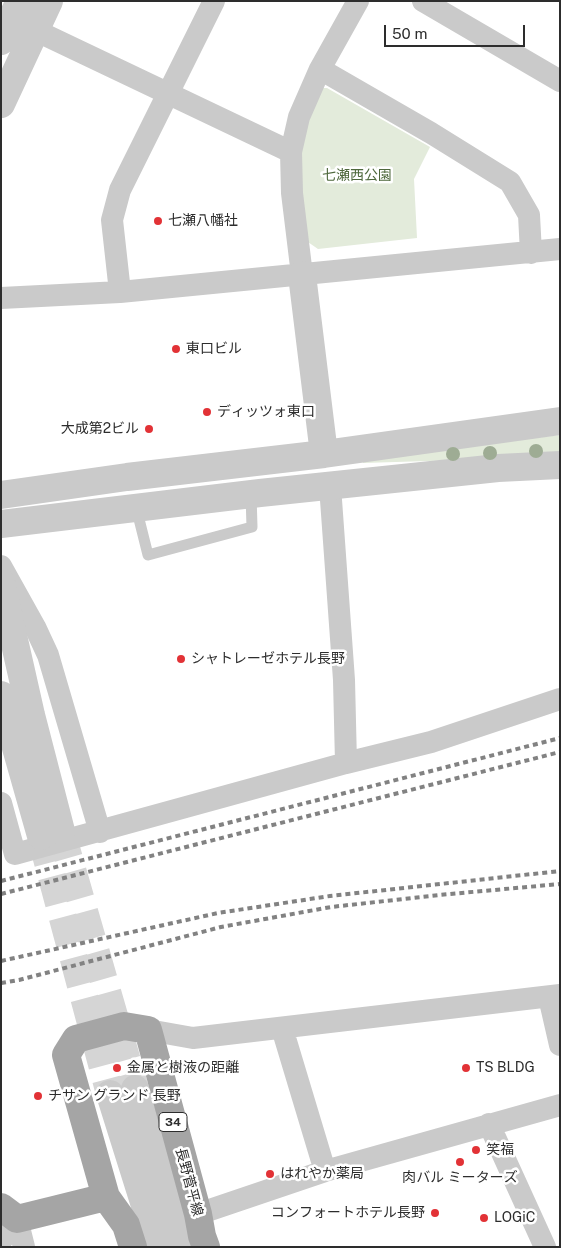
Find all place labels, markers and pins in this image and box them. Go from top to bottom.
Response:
place label: 七瀬八幡社 [168,213,238,229]
marker: 七瀬八幡社 [152,215,164,227]
place label: 東口ビル [186,341,242,357]
marker: 東口ビル [170,343,182,355]
place label: ディッツォ東口 [217,404,315,420]
marker: ディッツォ東口 [201,406,213,418]
place label: 大成第2ビル [61,421,139,437]
marker: 大成第2ビル [143,423,155,435]
place label: シャトレーゼホテル長野 [191,651,345,667]
marker: シャトレーゼホテル長野 [175,653,187,665]
place label: 金属と樹液の距離 [127,1060,239,1076]
place label: TS BLDG [476,1060,535,1076]
marker: 金属と樹液の距離 [111,1062,123,1074]
marker: TS BLDG [460,1062,472,1074]
place label: チサン グランド 長野 [48,1088,181,1104]
marker: チサン グランド 長野 [32,1090,44,1102]
place label: 笑福 [486,1142,514,1158]
marker: 笑福 [470,1144,482,1156]
marker: 肉バル ミーターズ [454,1156,466,1168]
place label: はれやか薬局 [280,1166,364,1182]
marker: はれやか薬局 [264,1168,276,1180]
place label: 肉バル ミーターズ [402,1170,518,1186]
place label: コンフォートホテル長野 [271,1205,425,1221]
marker: コンフォートホテル長野 [429,1207,441,1219]
place label: LOGiC [494,1210,535,1226]
marker: LOGiC [478,1212,490,1224]

